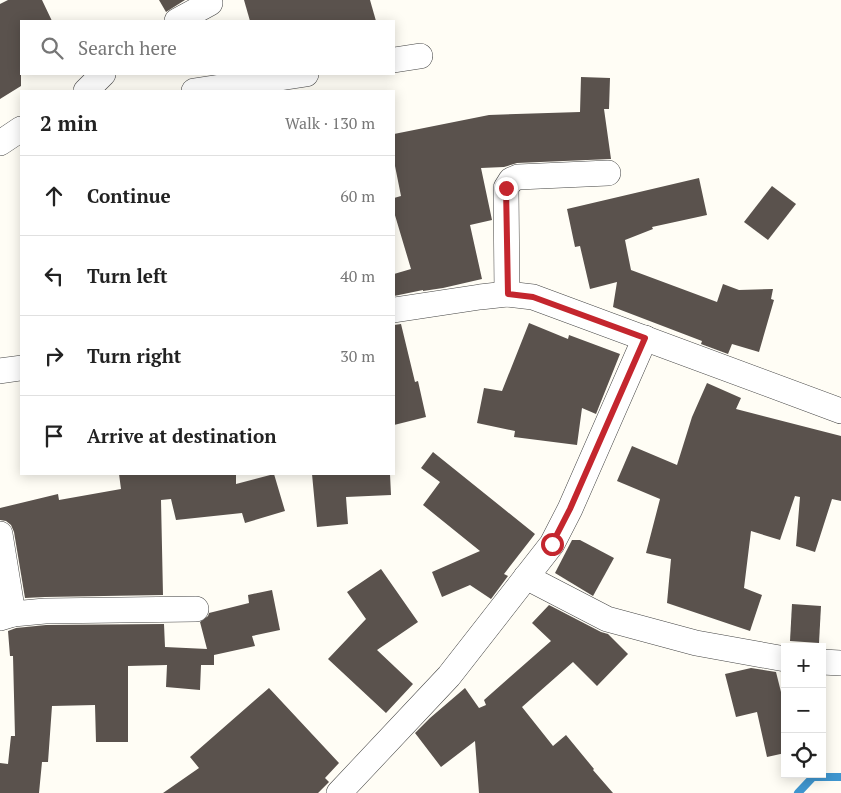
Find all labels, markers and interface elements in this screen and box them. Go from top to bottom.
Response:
search box [20,20,395,75]
icon: search [38,34,66,62]
text: Search here [78,35,177,60]
text: 2 min [40,109,97,137]
text: Walk · 130 m [285,112,375,134]
route end [495,177,518,200]
icon: ahead [40,182,68,210]
text: Continue [87,183,171,208]
text: 60 m [340,185,375,207]
icon: left [40,262,68,290]
text: Turn left [87,263,168,288]
text: 40 m [340,265,375,287]
icon: right [40,342,68,370]
text: Turn right [87,343,181,368]
text: 30 m [340,345,375,367]
icon: arrive [40,422,68,450]
text: Arrive at destination [87,423,276,448]
route start [541,533,564,556]
map controls [781,643,826,778]
button: + [781,643,826,688]
button: − [781,688,826,733]
button: locate [781,733,826,778]

